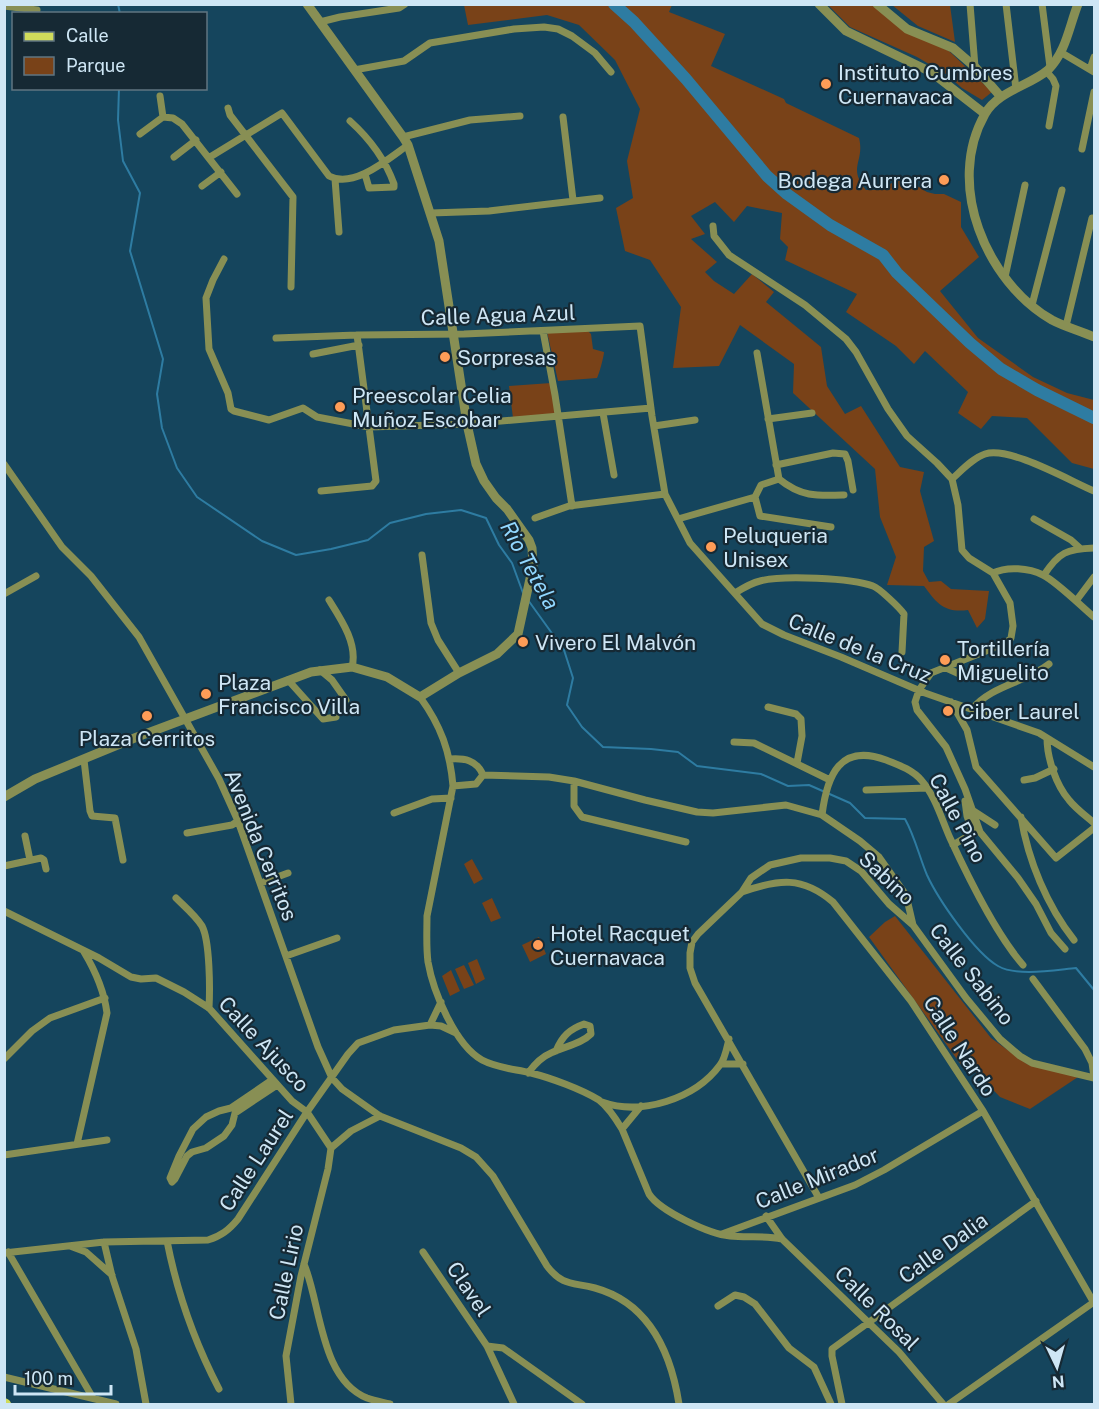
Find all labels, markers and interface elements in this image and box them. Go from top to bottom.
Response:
legend [12,12,207,90]
text: Calle [66,25,109,46]
text: Parque [66,55,126,76]
place label: Instituto Cumbres Cuernavaca [838,60,1013,109]
marker: Instituto Cumbres Cuernavaca [819,77,833,91]
place label: Bodega Aurrera [777,168,932,193]
marker: Bodega Aurrera [937,173,951,187]
street label: Calle Agua Azul [420,300,576,330]
place label: Sorpresas [457,345,556,370]
marker: Sorpresas [438,350,452,364]
place label: Preescolar Celia Muñoz Escobar [352,383,512,432]
marker: Preescolar Celia Muñoz Escobar [333,400,347,414]
water label: Rio Tetela [495,516,565,614]
place label: Peluqueria Unisex [723,523,828,572]
marker: Peluqueria Unisex [704,540,718,554]
street label: Calle de la Cruz [785,608,935,688]
place label: Vivero El Malvón [535,630,696,655]
marker: Vivero El Malvón [516,635,530,649]
place label: Tortillería Miguelito [957,636,1050,685]
marker: Tortillería Miguelito [938,653,952,667]
place label: Plaza Francisco Villa [218,670,360,719]
marker: Plaza Francisco Villa [199,687,213,701]
place label: Ciber Laurel [960,699,1080,724]
marker: Ciber Laurel [941,704,955,718]
marker: Plaza Cerritos [140,709,154,723]
place label: Plaza Cerritos [79,726,215,751]
street label: Avenida Cerritos [219,766,303,924]
street label: Calle Pino [924,769,992,867]
street label: Sabino [854,846,920,910]
street label: Calle Sabino [925,918,1019,1030]
place label: Hotel Racquet Cuernavaca [550,921,690,970]
marker: Hotel Racquet Cuernavaca [531,938,545,952]
street label: Calle Ajusco [214,991,314,1097]
street label: Calle Nardo [918,991,1002,1101]
street label: Calle Laurel [214,1104,298,1216]
street label: Calle Mirador [752,1142,882,1214]
street label: Calle Dalia [894,1207,992,1289]
street label: Calle Lirio [264,1222,308,1322]
street label: Clavel [442,1257,496,1321]
street label: Calle Rosal [830,1261,924,1355]
north arrow [1027,1337,1087,1397]
scale bar [15,1358,111,1396]
text: 100 m [24,1368,73,1389]
text: N [1051,1371,1065,1391]

